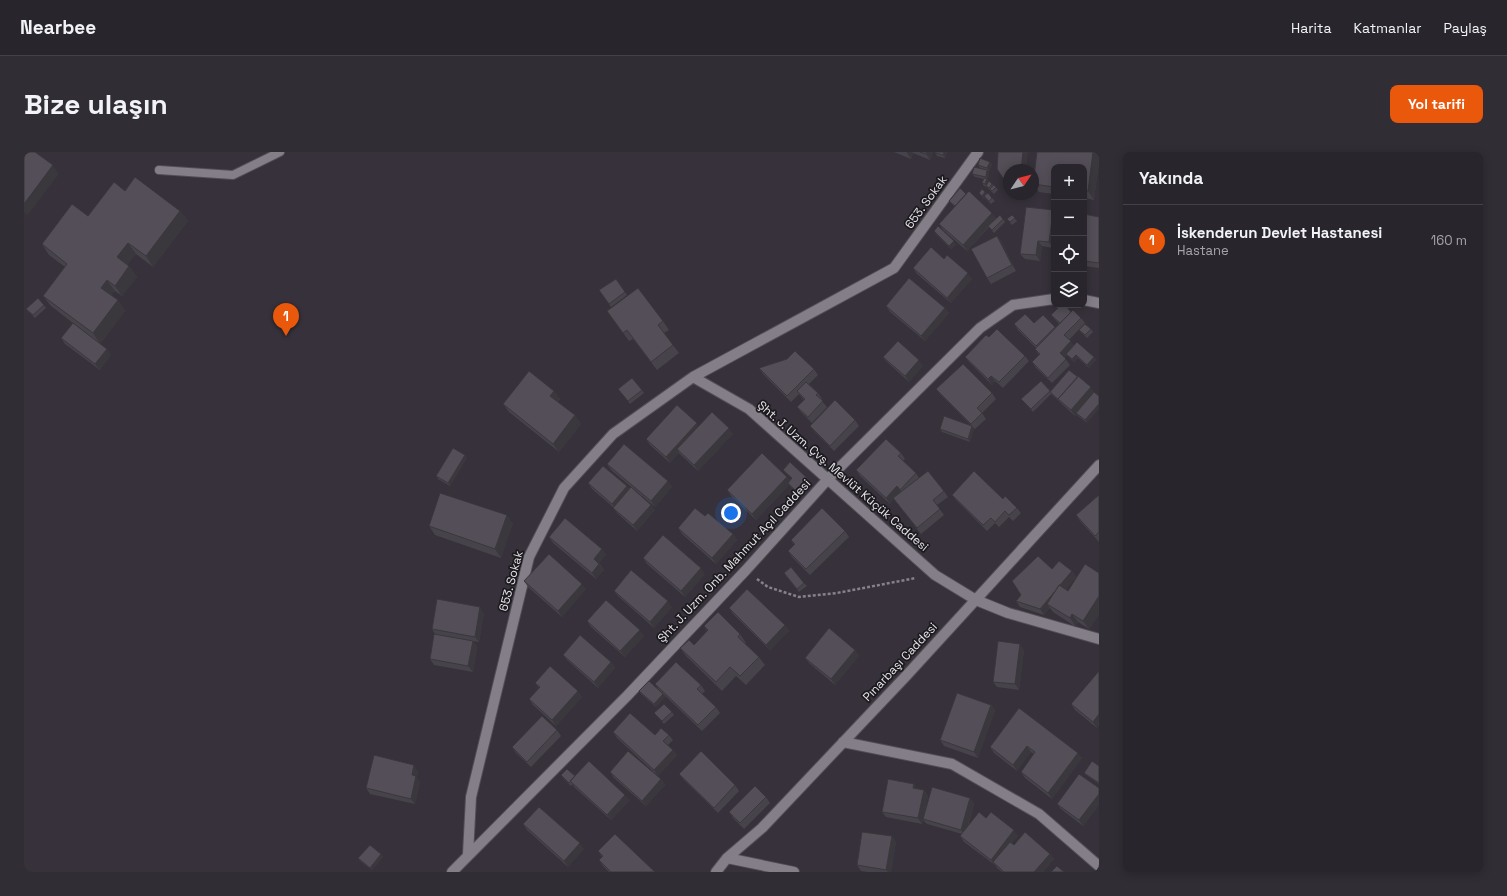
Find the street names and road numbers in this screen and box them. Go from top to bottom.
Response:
street label: 653. Sokak [901,172,951,232]
street label: Şht. J. Uzm. Çvş. Mevlüt Küçük Caddesi [754,397,932,555]
street label: Şht. J. Uzm. Onb. Mahmut Açıl Caddesi [654,476,814,646]
street label: 653. Sokak [495,548,527,613]
street label: Pınarbaşı Caddesi [859,619,941,705]

